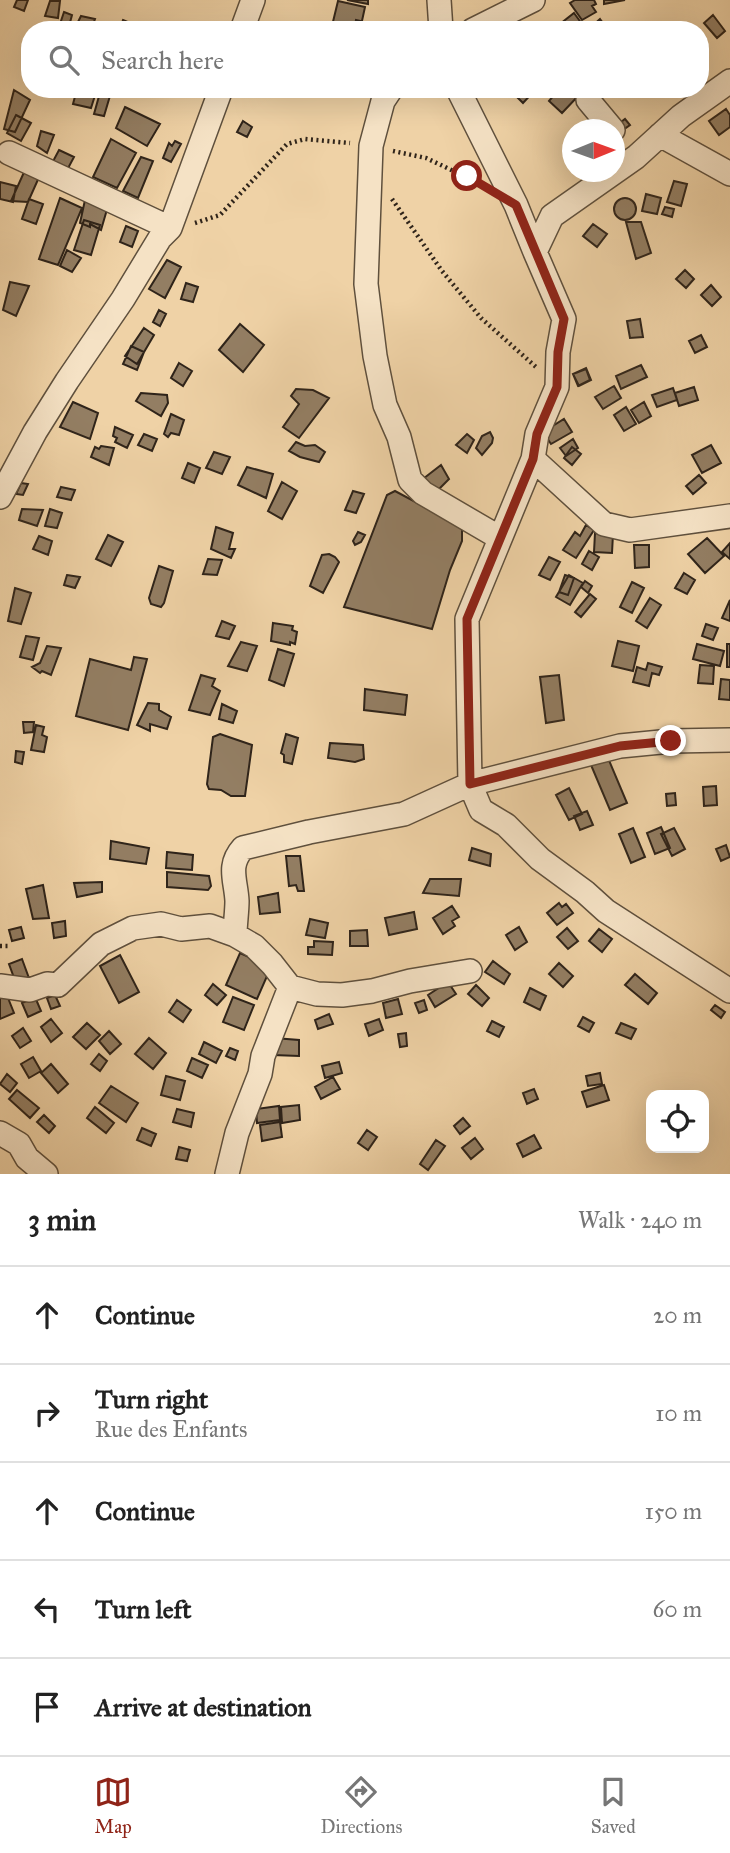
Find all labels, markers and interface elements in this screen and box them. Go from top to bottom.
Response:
search box [21,21,709,98]
icon: search [45,41,83,79]
text: Search here [101,44,224,76]
north arrow [562,119,625,182]
route start [451,160,482,191]
route end [655,725,686,756]
map controls [646,1090,709,1153]
button: locate [646,1090,709,1153]
text: 3 min [28,1202,96,1238]
text: Walk · 240 m [578,1206,702,1234]
icon: ahead [28,1296,66,1334]
text: Continue [95,1299,195,1331]
text: 20 m [653,1301,702,1329]
text: Turn right [95,1383,208,1415]
icon: right [28,1394,66,1432]
text: 10 m [655,1399,702,1427]
text: Rue des Enfants [95,1415,248,1443]
icon: ahead [28,1492,66,1530]
text: Continue [95,1495,195,1527]
text: 150 m [645,1497,702,1525]
icon: left [28,1590,66,1628]
text: Turn left [95,1593,191,1625]
text: 60 m [653,1595,702,1623]
icon: arrive [28,1688,66,1726]
text: Arrive at destination [95,1691,312,1723]
tab: Map [94,1773,132,1838]
tab: Directions [320,1773,402,1838]
tab: Saved [591,1773,636,1838]

